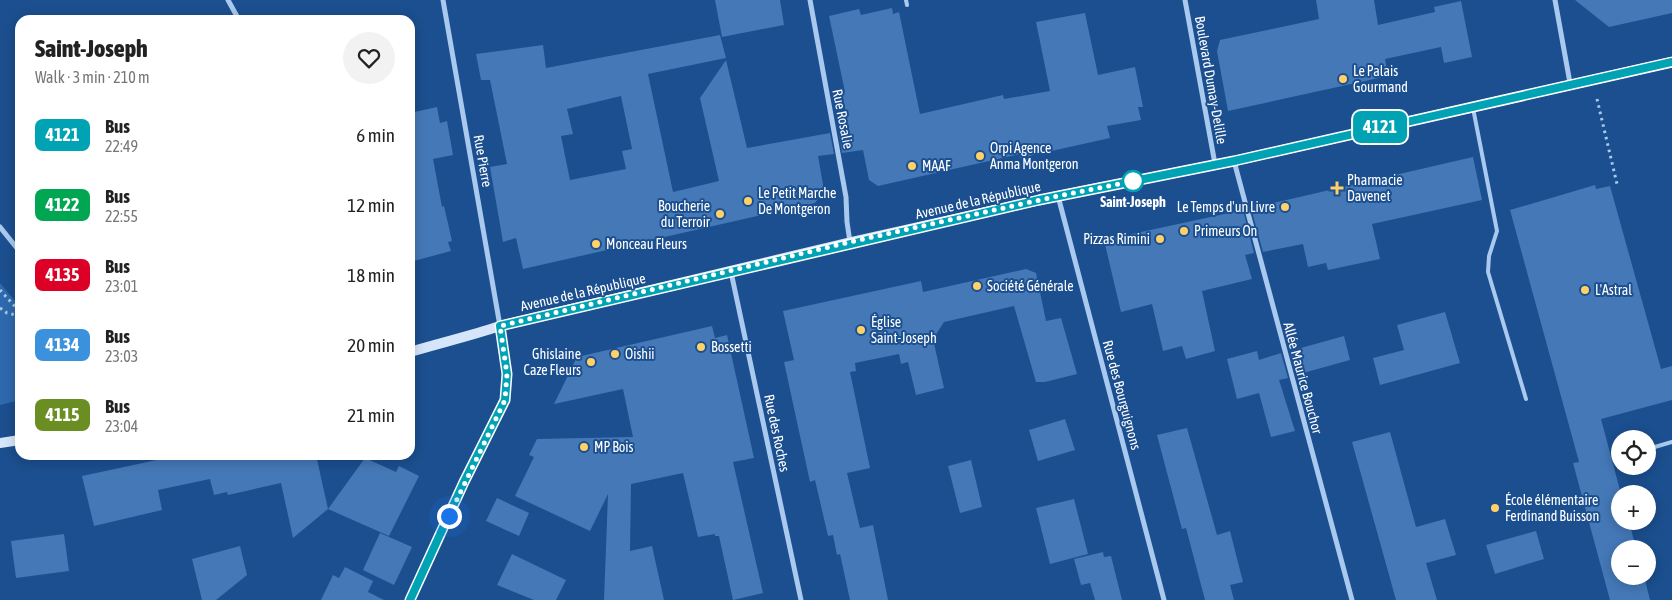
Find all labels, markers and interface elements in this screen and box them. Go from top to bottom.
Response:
street label: Boulevard Dumay-Delille [1192,15,1230,145]
button: heart [343,32,395,84]
text: Saint-Joseph [35,35,148,62]
place label: Le Palais Gourmand [1353,63,1408,95]
text: Walk · 3 min · 210 m [35,68,149,86]
marker: Le Palais Gourmand [1337,73,1349,85]
street label: Rue Rosalie [829,88,857,150]
line badge: 4121 [1345,111,1415,143]
text: Bus [105,115,130,137]
text: 4121 [1363,116,1397,137]
text: 4121 [46,124,79,145]
text: 6 min [356,124,395,146]
street label: Rue Pierre [471,134,495,188]
text: 22:49 [105,137,138,155]
place label: Orpi Agence Anma Montgeron [990,140,1079,172]
marker: Orpi Agence Anma Montgeron [974,150,986,162]
place label: MAAF [922,158,951,174]
marker: MAAF [906,160,918,172]
marker: Saint-Joseph [1122,170,1144,192]
place label: Pharmacie Davenet [1347,172,1403,204]
street label: Avenue de la République [914,178,1042,222]
marker: Pharmacie Davenet [1331,182,1343,194]
text: Bus [105,185,130,207]
place label: Le Petit Marche De Montgeron [758,185,836,217]
text: 4122 [46,194,79,215]
text: 12 min [347,194,395,216]
place label: Saint-Joseph [1100,194,1166,210]
marker: Le Petit Marche De Montgeron [742,195,754,207]
place label: Boucherie du Terroir [658,198,711,230]
place label: Le Temps d'un Livre [1177,199,1275,215]
marker: Le Temps d'un Livre [1279,201,1291,213]
text: 22:55 [105,207,138,225]
marker: Boucherie du Terroir [714,208,726,220]
place label: Primeurs On [1194,223,1257,239]
marker: Primeurs On [1178,225,1190,237]
place label: Pizzas Rimini [1083,231,1150,247]
marker: Pizzas Rimini [1154,233,1166,245]
place label: Monceau Fleurs [606,236,687,252]
marker: Monceau Fleurs [590,238,602,250]
text: Bus [105,255,130,277]
text: 4135 [46,264,79,285]
text: 18 min [347,264,395,286]
street label: Avenue de la République [519,270,647,314]
text: 23:01 [105,277,138,295]
place label: Société Générale [987,278,1074,294]
marker: Société Générale [971,280,983,292]
place label: L'Astral [1595,282,1632,298]
marker: L'Astral [1579,284,1591,296]
place label: Église Saint-Joseph [871,314,937,346]
street label: Allée Maurice Bouchor [1280,320,1326,436]
marker: Église Saint-Joseph [855,324,867,336]
text: Bus [105,325,130,347]
text: 4134 [46,334,79,355]
text: 20 min [347,334,395,356]
street label: Rue des Bourguignons [1100,338,1144,452]
place label: Bossetti [711,339,752,355]
marker: Bossetti [695,341,707,353]
place label: Ghislaine Caze Fleurs [524,346,581,378]
place label: Oishii [625,346,655,362]
text: 23:03 [105,347,138,365]
marker: Oishii [609,348,621,360]
marker: Ghislaine Caze Fleurs [585,356,597,368]
street label: Rue des Roches [761,393,793,473]
text: Bus [105,395,130,417]
text: 4115 [46,404,79,425]
text: 21 min [347,404,395,426]
text: 23:04 [105,417,138,435]
map controls [1611,430,1656,585]
button: locate [1611,430,1656,475]
place label: MP Bois [594,439,634,455]
marker: MP Bois [578,441,590,453]
button: + [1611,485,1656,530]
place label: École élémentaire Ferdinand Buisson [1505,492,1599,524]
marker: École élémentaire Ferdinand Buisson [1489,502,1501,514]
your location [437,504,462,529]
button: − [1611,540,1656,585]

